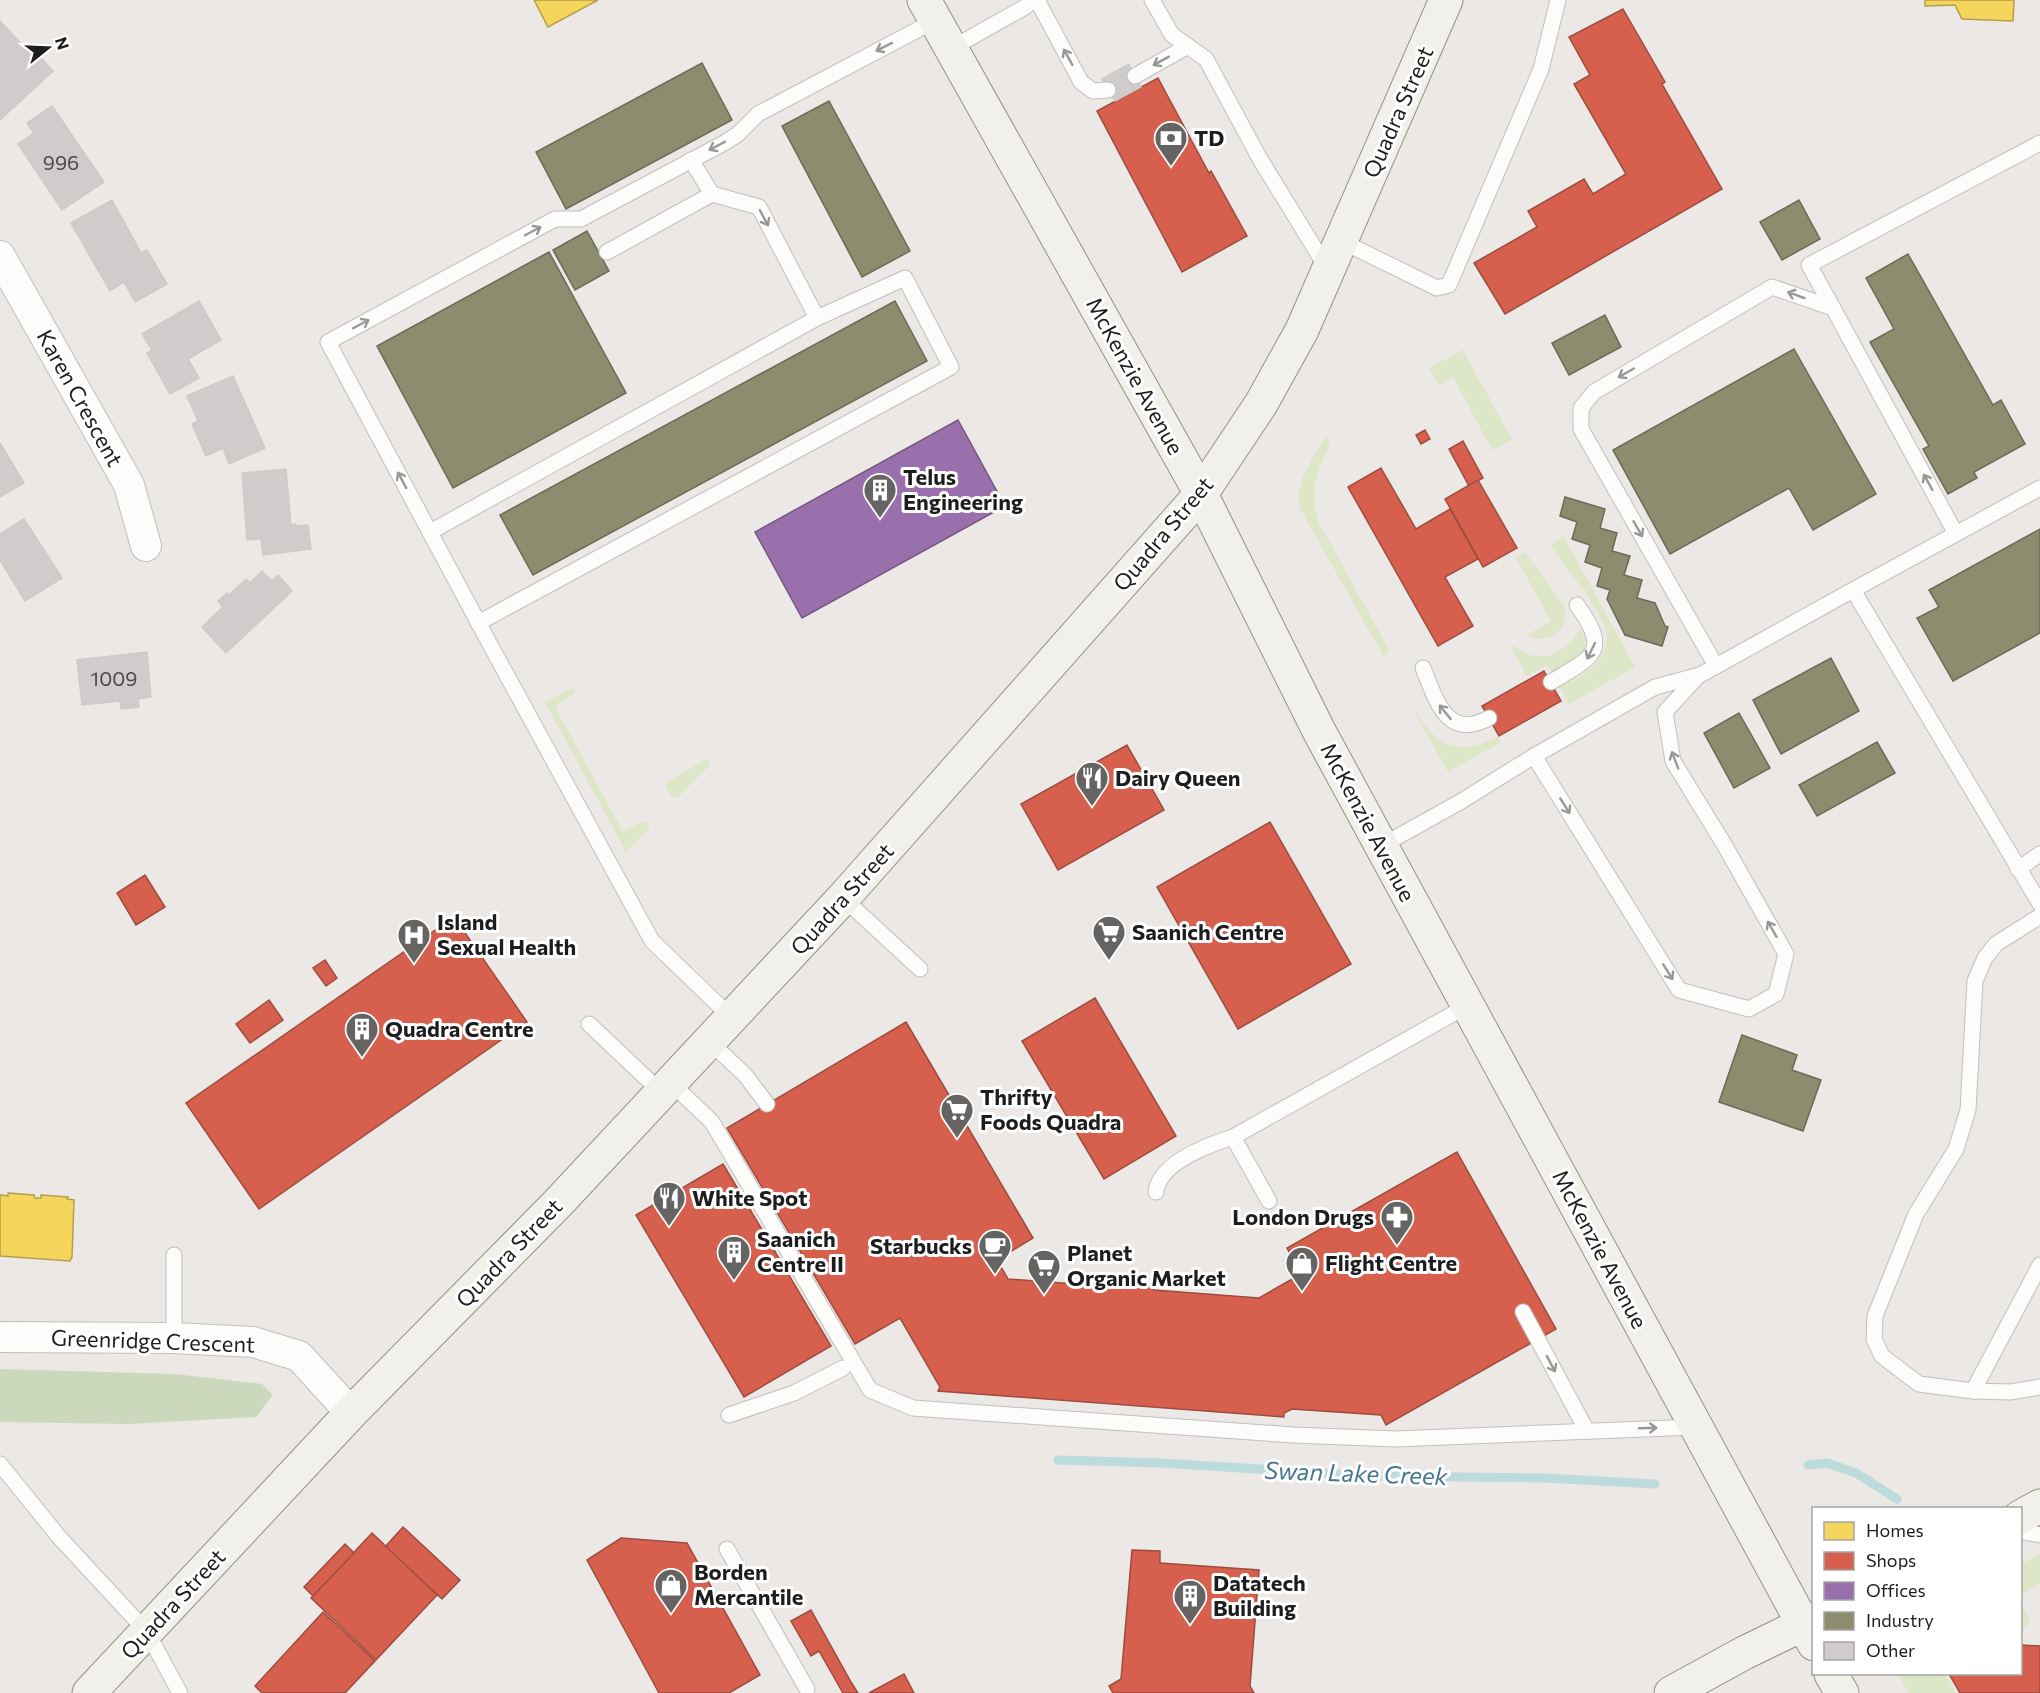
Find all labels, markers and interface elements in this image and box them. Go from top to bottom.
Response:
north arrow [18,18,78,78]
text: N [52,35,74,52]
one-way arrow [875,42,893,53]
street label: Quadra Street [1357,42,1439,182]
one-way arrow [1062,49,1073,67]
one-way arrow [1153,56,1171,67]
bank icon: TD [1153,120,1189,167]
place label: TD [1194,124,1224,151]
one-way arrow [709,141,727,153]
house number: 996 [43,150,79,174]
one-way arrow [759,208,770,226]
one-way arrow [523,225,541,236]
one-way arrow [1787,289,1806,300]
street label: McKenzie Avenue [1081,292,1190,459]
one-way arrow [352,318,369,330]
street label: Karen Crescent [32,325,129,471]
one-way arrow [1618,367,1635,379]
place label: Telus Engineering [903,463,1023,515]
street label: Quadra Street [1107,471,1218,596]
one-way arrow [396,472,407,490]
building icon: Telus Engineering [862,472,898,519]
one-way arrow [1922,474,1933,492]
one-way arrow [1633,520,1644,538]
one-way arrow [1584,641,1596,659]
house number: 1009 [91,666,137,690]
one-way arrow [1439,704,1452,720]
street label: McKenzie Avenue [1315,738,1422,906]
one-way arrow [1669,752,1680,770]
restaurant icon: Dairy Queen [1074,760,1110,807]
place label: Dairy Queen [1115,764,1241,791]
one-way arrow [1560,797,1572,814]
street label: Quadra Street [784,837,899,960]
place label: Island Sexual Health [437,908,576,960]
supermarket icon: Saanich Centre [1091,914,1127,961]
hospital icon: Island Sexual Health [396,917,432,964]
place label: Saanich Centre [1132,918,1284,945]
one-way arrow [1766,921,1778,938]
one-way arrow [1662,963,1674,980]
building icon: Quadra Centre [344,1011,380,1058]
place label: Quadra Centre [385,1015,534,1042]
place label: Thrifty Foods Quadra [980,1083,1121,1135]
supermarket icon: Thrifty Foods Quadra [939,1092,975,1139]
street label: McKenzie Avenue [1547,1165,1654,1333]
restaurant icon: White Spot [651,1180,687,1227]
place label: White Spot [692,1184,807,1211]
street label: Quadra Street [450,1193,567,1313]
pharmacy icon: London Drugs [1379,1199,1415,1246]
place label: London Drugs [1232,1203,1374,1230]
place label: Saanich Centre II [757,1225,844,1277]
cafe icon: Starbucks [977,1228,1013,1275]
place label: Starbucks [870,1232,972,1259]
building icon: Saanich Centre II [716,1234,752,1281]
place label: Planet Organic Market [1067,1239,1226,1291]
shop icon: Flight Centre [1284,1245,1320,1292]
supermarket icon: Planet Organic Market [1026,1248,1062,1295]
place label: Flight Centre [1325,1249,1457,1276]
street label: Greenridge Crescent [50,1323,256,1358]
one-way arrow [1546,1354,1557,1372]
one-way arrow [1638,1423,1658,1434]
water label: Swan Lake Creek [1264,1455,1449,1490]
legend [1812,1507,2022,1675]
text: Homes [1866,1519,1924,1541]
street label: Quadra Street [115,1543,231,1664]
text: Shops [1866,1549,1916,1571]
place label: Borden Mercantile [694,1558,803,1610]
shop icon: Borden Mercantile [653,1567,689,1614]
place label: Datatech Building [1213,1569,1306,1621]
building icon: Datatech Building [1172,1578,1208,1625]
text: Offices [1866,1579,1926,1601]
text: Industry [1866,1609,1934,1631]
text: Other [1866,1639,1915,1661]

